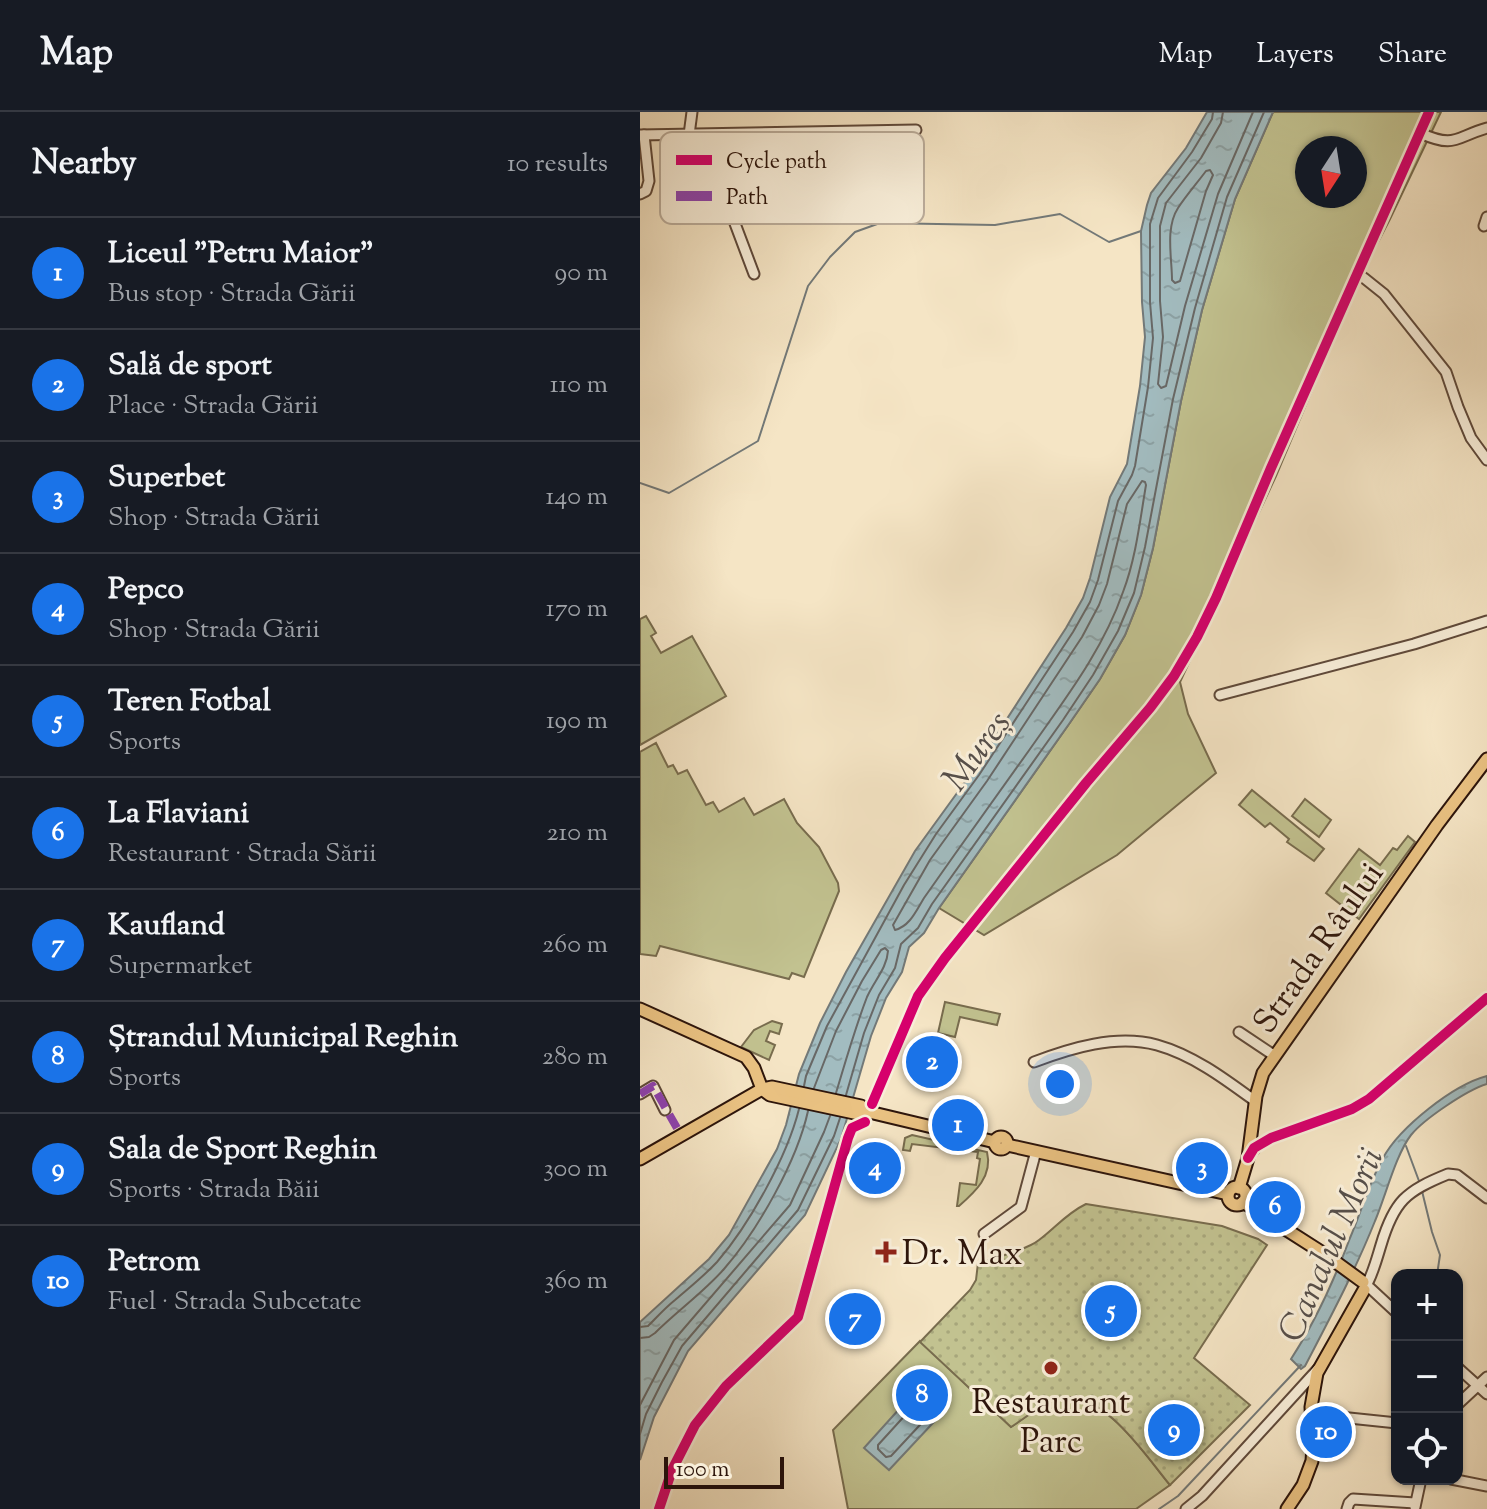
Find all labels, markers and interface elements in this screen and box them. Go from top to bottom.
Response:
text: Map [40,28,113,82]
text: Map [1159,35,1212,75]
text: Layers [1256,35,1334,75]
text: Share [1378,35,1447,75]
legend [660,132,924,224]
north arrow [1295,136,1367,208]
text: Nearby [32,140,137,189]
text: 10 results [507,146,608,183]
text: Cycle path [726,147,827,179]
text: Path [726,183,769,215]
text: Liceul "Petru Maior" [108,233,374,276]
text: 1 [54,255,62,292]
text: 90 m [555,255,608,292]
text: Bus stop · Strada Gării [108,276,356,313]
text: Sală de sport [108,345,272,388]
text: 2 [52,367,64,404]
text: 110 m [550,367,608,404]
text: Place · Strada Gării [108,388,318,425]
text: Superbet [108,457,225,500]
text: 3 [53,479,63,516]
text: 140 m [545,479,608,516]
text: Shop · Strada Gării [108,500,320,537]
text: Pepco [108,569,184,612]
text: 4 [51,591,65,628]
text: 170 m [546,591,608,628]
text: Shop · Strada Gării [108,612,320,649]
text: Teren Fotbal [108,681,271,724]
water label: Mureș [931,701,1025,803]
text: 5 [54,703,62,740]
text: 190 m [546,703,608,740]
text: Sports [108,724,181,761]
text: La Flaviani [108,793,249,836]
text: 6 [52,815,64,852]
text: 210 m [546,815,608,852]
text: Restaurant · Strada Sării [108,836,377,873]
street label: Strada Râului [1243,853,1397,1045]
text: Kaufland [108,905,225,948]
text: 7 [51,927,65,964]
text: 260 m [542,927,608,964]
text: Supermarket [108,948,252,985]
text: Ștrandul Municipal Reghin [108,1017,458,1060]
pin: 2 [906,1032,958,1092]
text: 8 [51,1039,65,1076]
text: 280 m [542,1039,608,1076]
text: Sports [108,1060,181,1097]
your location [1040,1064,1080,1104]
pin: 1 [932,1095,984,1155]
text: Sala de Sport Reghin [108,1129,377,1172]
pin: 4 [849,1138,901,1198]
pin: 3 [1176,1138,1228,1198]
water label: Canalul Morii [1267,1140,1399,1351]
text: 9 [52,1151,64,1188]
text: 300 m [543,1151,608,1188]
text: Sports · Strada Băii [108,1172,320,1209]
pin: 6 [1249,1177,1301,1237]
place label: Dr. Max [902,1231,1023,1280]
text: Petrom [108,1241,200,1284]
marker: Dr. Max [877,1243,895,1261]
text: 10 [47,1263,69,1300]
text: 360 m [544,1263,608,1300]
map controls [1391,1269,1463,1485]
button: + [1391,1269,1463,1341]
pin: 5 [1085,1281,1137,1341]
text: Fuel · Strada Subcetate [108,1284,362,1321]
pin: 7 [829,1289,881,1349]
button: − [1391,1341,1463,1413]
marker: Restaurant Parc [1042,1359,1060,1377]
pin: 8 [896,1365,948,1425]
place label: Restaurant Parc [972,1380,1131,1468]
pin: 9 [1148,1400,1200,1460]
pin: 10 [1300,1402,1352,1462]
button: locate [1391,1413,1463,1485]
scale bar [664,1453,784,1489]
text: 100 m [676,1455,729,1487]

